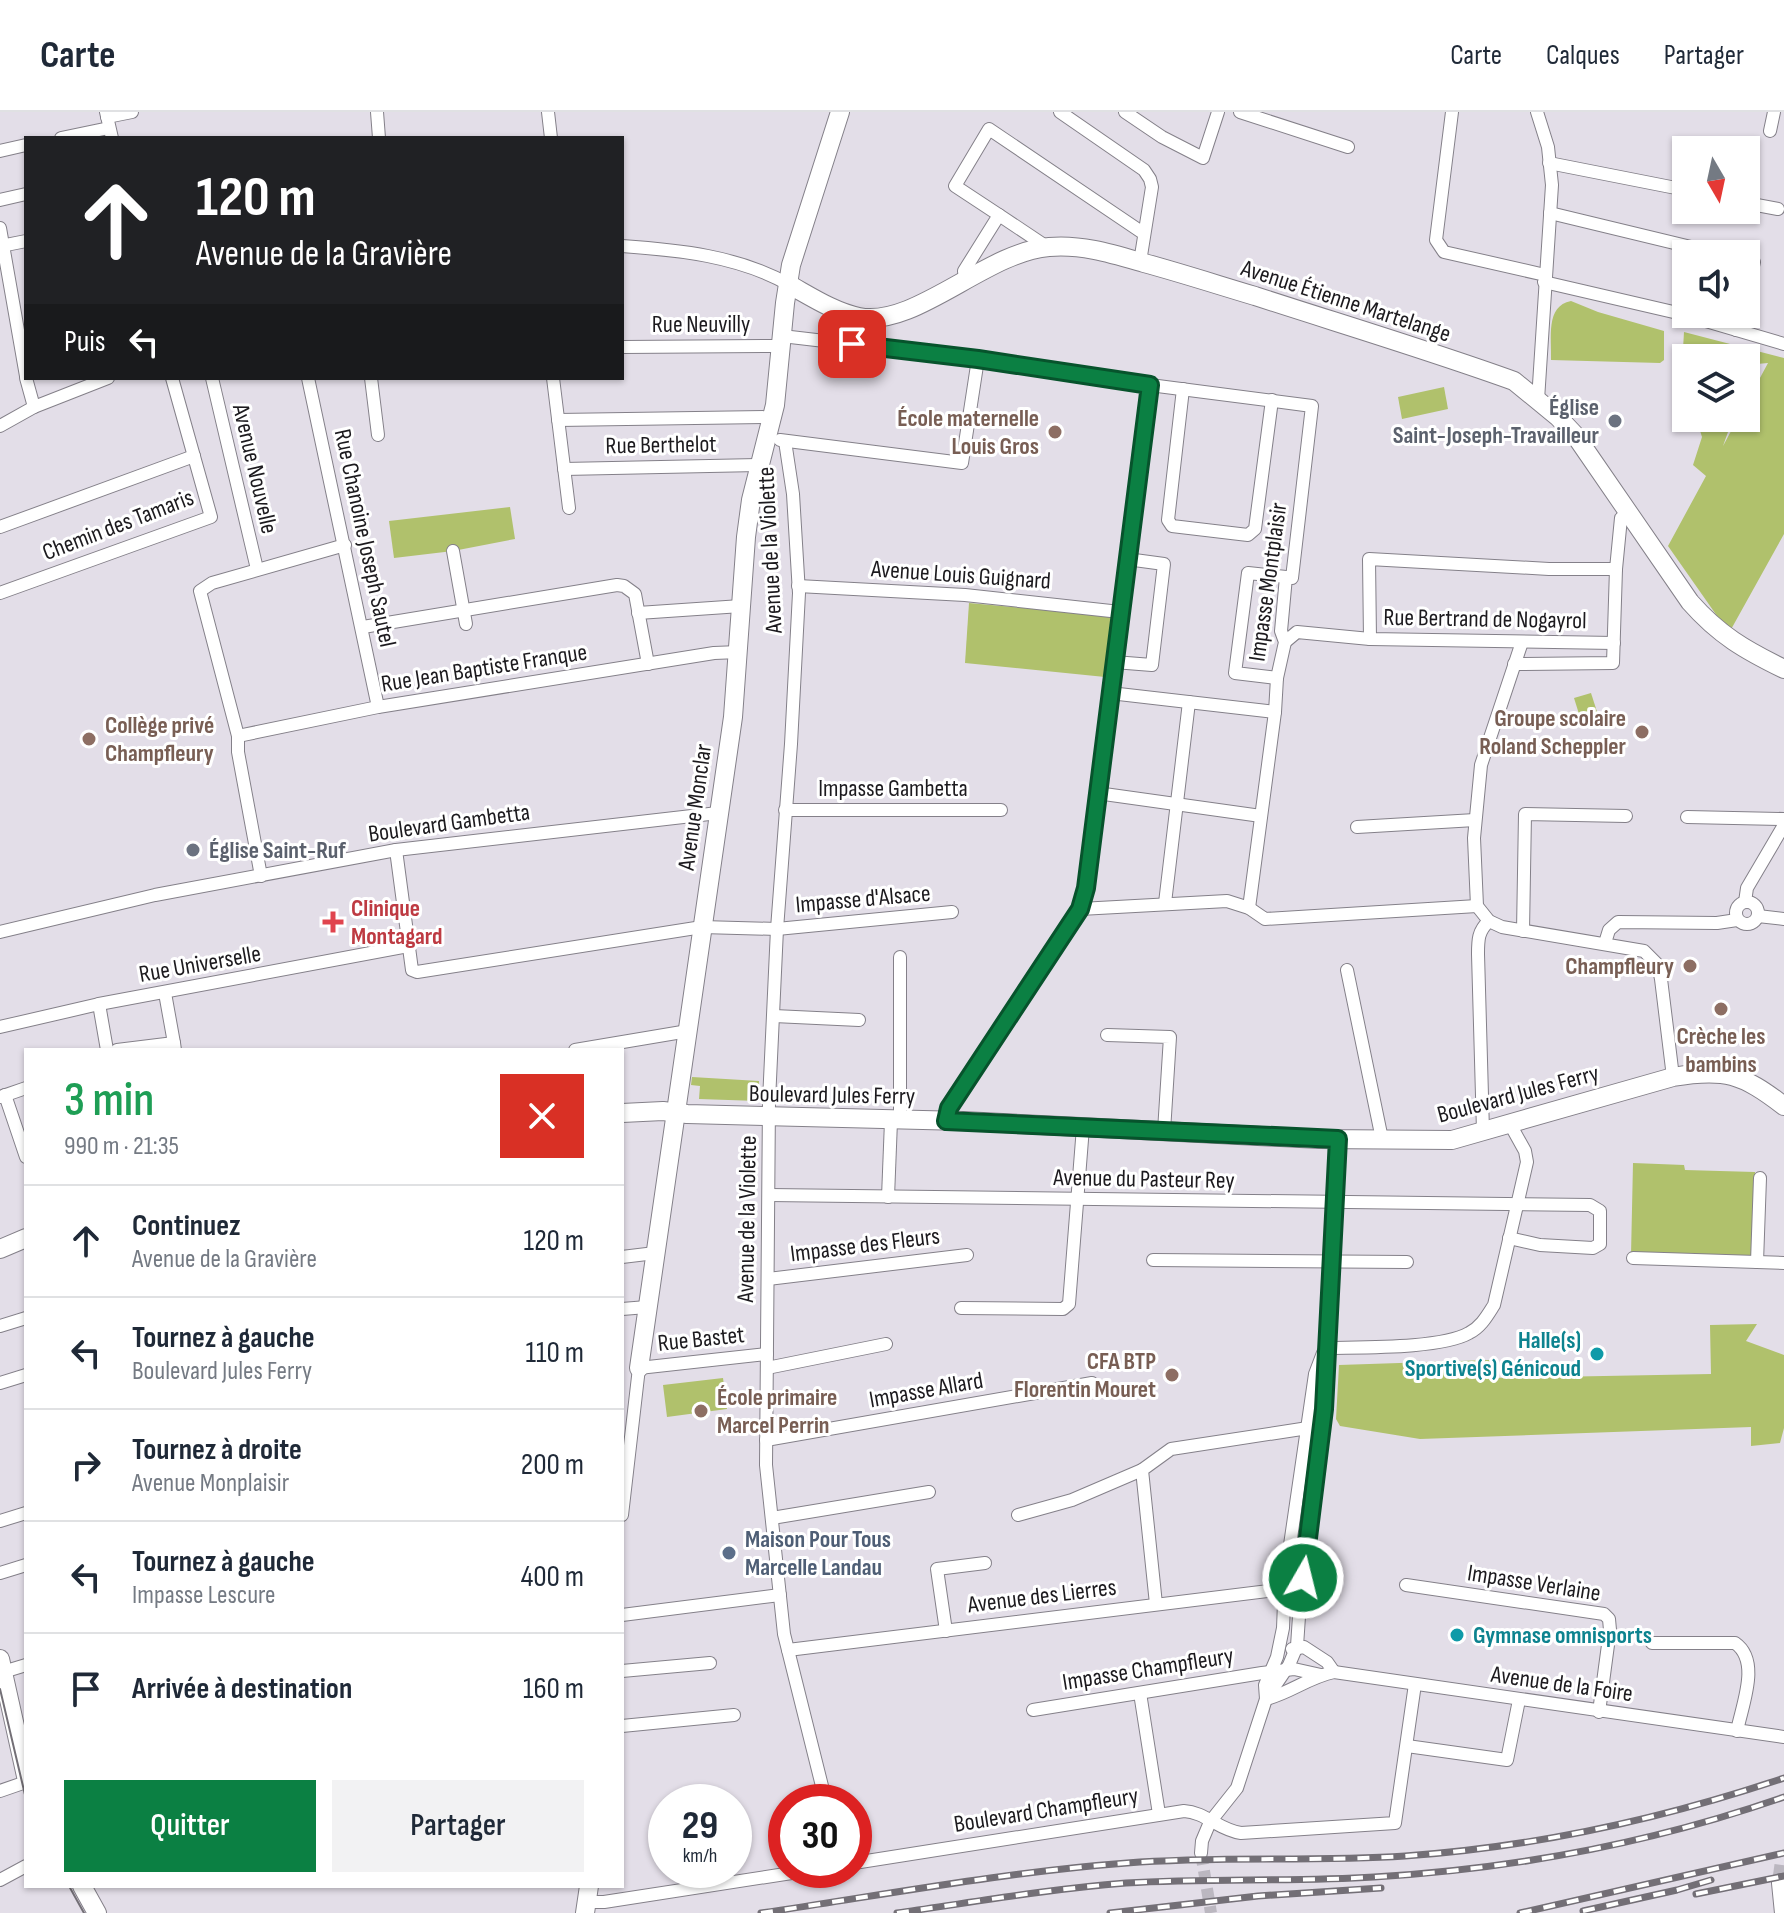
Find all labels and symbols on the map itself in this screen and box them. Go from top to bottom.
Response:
north arrow [1672,136,1760,224]
street label: Avenue Étienne Martelange [1237,253,1454,349]
street label: Rue Neuvilly [652,310,750,339]
pin [818,310,886,378]
place label: Église Saint-Joseph-Travailleur [1393,393,1600,450]
street label: Avenue Nouvelle [226,400,284,537]
place label: École maternelle Louis Gros [897,404,1039,461]
marker: Église Saint-Joseph-Travailleur [1606,412,1624,430]
marker: École maternelle Louis Gros [1046,423,1064,441]
street label: Rue Chanoine Joseph Sautel [328,426,402,650]
street label: Rue Berthelot [605,430,717,460]
street label: Avenue de la Violette [751,466,789,635]
street label: Chemin des Tamaris [38,483,198,567]
street label: Impasse Montplaisir [1243,501,1294,663]
street label: Avenue Louis Guignard [869,554,1052,596]
street label: Rue Bertrand de Nogayrol [1383,603,1587,635]
street label: Rue Jean Baptiste Franque [379,637,589,699]
place label: Groupe scolaire Roland Scheppler [1479,704,1627,761]
place label: Collège privé Champfleury [105,711,214,768]
marker: Groupe scolaire Roland Scheppler [1633,723,1651,741]
marker: Collège privé Champfleury [80,730,98,748]
street label: Avenue Monclar [672,742,718,873]
street label: Impasse Gambetta [818,774,968,803]
street label: Boulevard Gambetta [366,797,532,849]
place label: Église Saint-Ruf [209,836,346,865]
marker: Église Saint-Ruf [184,841,202,859]
street label: Impasse d'Alsace [794,879,932,919]
place label: Clinique Montagard [351,894,442,951]
marker: Clinique Montagard [322,911,344,933]
street label: Rue Universelle [137,939,263,989]
place label: Champfleury [1565,952,1674,981]
marker: Champfleury [1681,957,1699,975]
marker: Crèche les bambins [1712,1000,1730,1018]
place label: Crèche les bambins [1677,1022,1765,1079]
street label: Boulevard Jules Ferry [1434,1058,1602,1130]
street label: Boulevard Jules Ferry [749,1079,915,1111]
street label: Avenue de la Violette [731,1135,763,1304]
street label: Avenue du Pasteur Rey [1052,1163,1235,1195]
street label: Impasse des Fleurs [789,1221,941,1269]
street label: Rue Bastet [656,1320,746,1358]
place label: Halle(s) Sportive(s) Génicoud [1405,1326,1581,1383]
marker: Halle(s) Sportive(s) Génicoud [1588,1345,1606,1363]
place label: CFA BTP Florentin Mouret [1014,1347,1156,1404]
street label: Impasse Allard [867,1366,985,1414]
marker: CFA BTP Florentin Mouret [1163,1366,1181,1384]
place label: École primaire Marcel Perrin [717,1383,837,1440]
marker: École primaire Marcel Perrin [692,1402,710,1420]
place label: Maison Pour Tous Marcelle Landau [745,1525,891,1582]
position arrow [1261,1536,1345,1620]
marker: Maison Pour Tous Marcelle Landau [720,1544,738,1562]
street label: Impasse Verlaine [1465,1558,1603,1608]
street label: Avenue des Lierres [965,1573,1118,1620]
place label: Gymnase omnisports [1473,1621,1652,1650]
marker: Gymnase omnisports [1448,1626,1466,1644]
street label: Impasse Champfleury [1060,1641,1236,1697]
street label: Avenue de la Foire [1488,1660,1635,1708]
street label: Boulevard Champfleury [952,1781,1140,1839]
speed limit sign: 30 [768,1784,872,1888]

